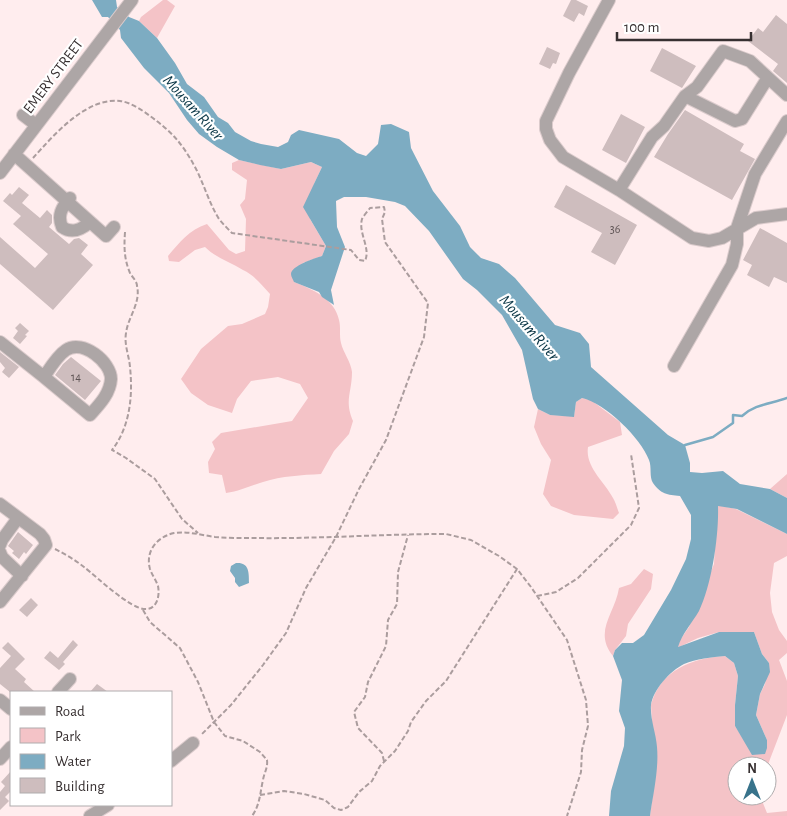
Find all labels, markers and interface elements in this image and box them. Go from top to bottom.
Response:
scale bar [617,10,751,42]
text: 100 m [624,20,659,35]
street label: EMERY STREET [21,36,87,116]
water label: Mousam River [160,72,227,144]
house number: 36 [610,223,621,235]
water label: Mousam River [497,292,562,364]
house number: 14 [71,371,81,383]
legend [10,691,172,806]
text: Road [55,704,85,719]
text: Park [55,729,81,744]
text: Water [55,754,91,769]
north arrow [727,756,777,806]
text: N [747,762,757,776]
text: Building [55,779,105,794]

